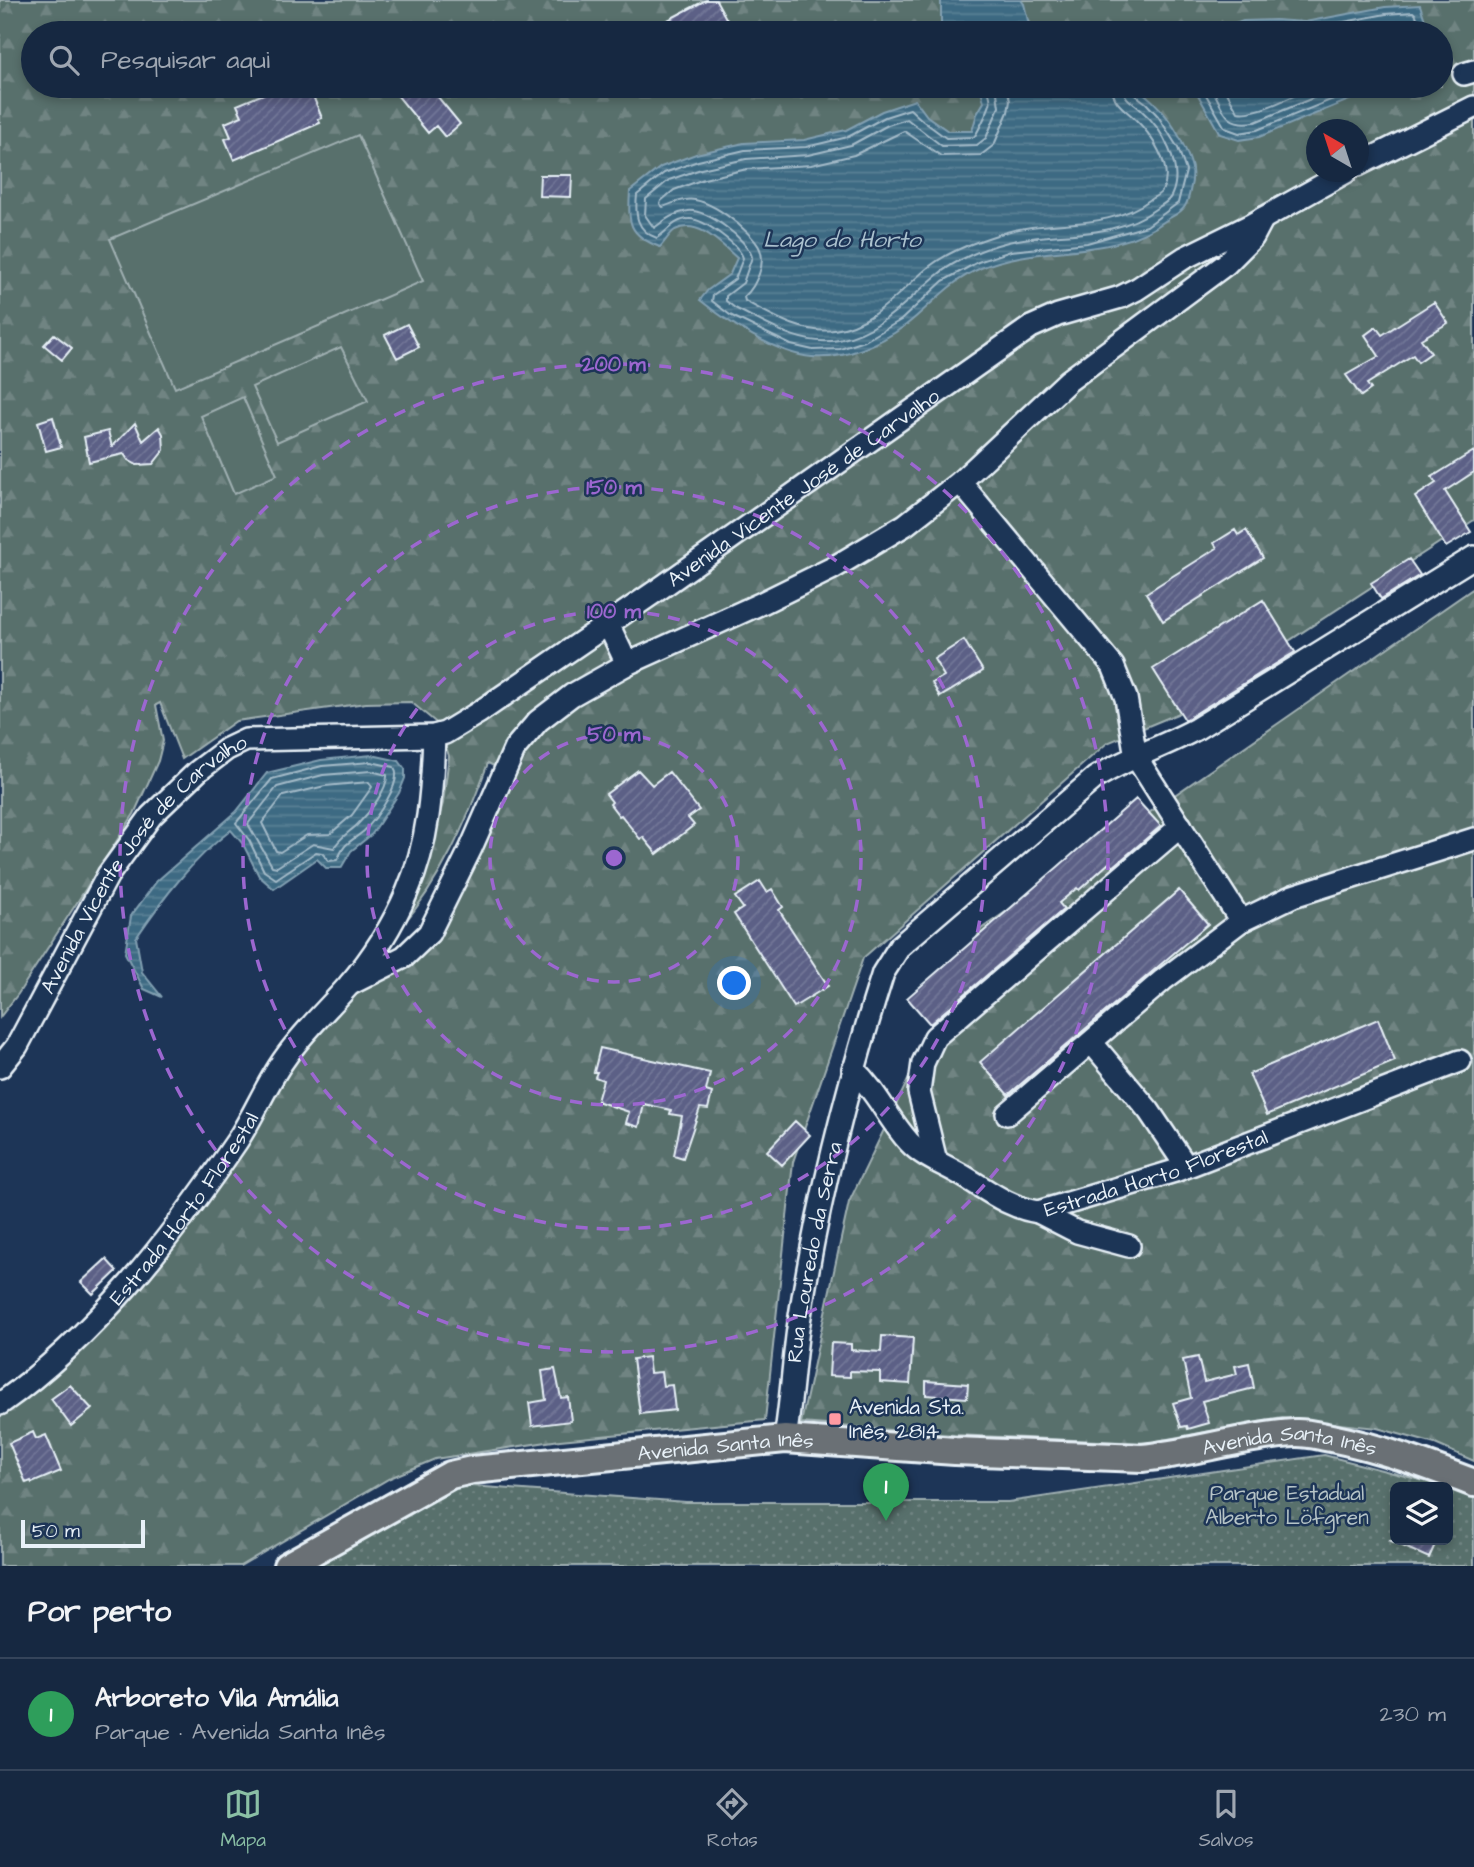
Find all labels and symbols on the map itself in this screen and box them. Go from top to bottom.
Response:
north arrow [1306,119,1369,182]
water label: Lago do Horto [763,224,923,257]
text: 200 m [581,350,646,379]
street label: Avenida Vicente José de Carvalho [661,381,945,594]
text: 150 m [586,473,642,502]
text: 100 m [587,597,642,626]
text: 50 m [588,720,641,749]
street label: Avenida Vicente José de Carvalho [33,727,252,999]
centre of rings [602,846,626,870]
your location [717,966,751,1000]
street label: Estrada Horto Florestal [103,1107,266,1312]
street label: Estrada Horto Florestal [1040,1122,1272,1224]
street label: Rua Louredo da Serra [780,1139,849,1364]
place label: Avenida Sta. Inês, 2814 [849,1393,964,1446]
marker: Avenida Sta. Inês, 2814 [827,1411,843,1427]
street label: Avenida Santa Inês [1199,1418,1380,1463]
street label: Avenida Santa Inês [636,1424,815,1468]
pin: 1 [863,1463,909,1521]
park label: Parque Estadual Alberto Löfgren [1205,1479,1369,1534]
scale bar [21,1517,145,1549]

